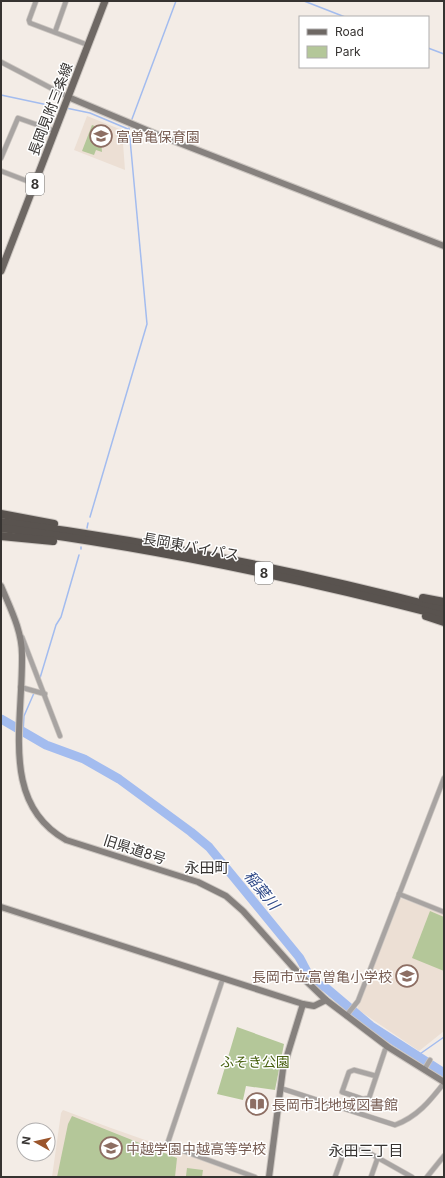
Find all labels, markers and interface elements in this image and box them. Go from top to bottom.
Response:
legend [299,16,429,68]
text: Road [335,24,364,39]
text: Park [335,44,361,59]
street label: 長岡見附三条線 [25,60,75,158]
school or university icon: 富曽亀保育園 [88,123,114,149]
place label: 富曽亀保育園 [116,128,200,145]
road number: 8 [26,173,44,195]
street label: 長岡東バイパス [141,529,241,563]
road number: 8 [255,562,273,584]
street label: 旧県道8号 [102,831,168,867]
district label: 永田町 [184,858,230,877]
water label: 稲葉川 [240,867,285,915]
school or university icon: 長岡市立富曽亀小学校 [394,963,420,989]
place label: 長岡市立富曽亀小学校 [252,968,392,985]
park label: ふそき公園 [220,1053,290,1070]
library icon: 長岡市北地域図書館 [244,1091,270,1117]
place label: 長岡市北地域図書館 [272,1096,398,1113]
north arrow [16,1122,56,1162]
text: N [19,1135,34,1146]
school or university icon: 中越学園中越高等学校 [98,1135,124,1161]
place label: 中越学園中越高等学校 [126,1140,266,1157]
district label: 永田三丁目 [328,1141,404,1160]

